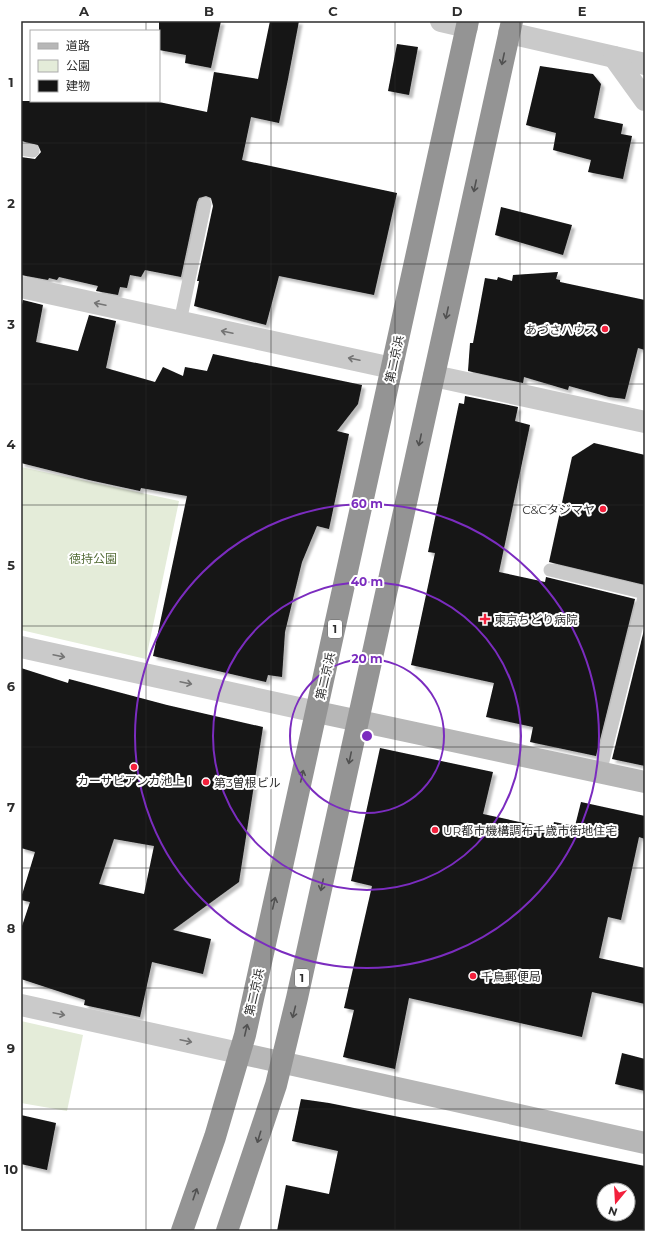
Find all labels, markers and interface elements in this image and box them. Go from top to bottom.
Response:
text: A [78,3,90,19]
text: B [204,3,214,19]
text: C [328,3,338,19]
text: D [452,3,463,19]
text: E [578,3,587,19]
legend [30,30,160,102]
text: 道路 [66,38,90,53]
one-way arrow [499,52,507,65]
text: 公園 [66,58,90,73]
text: 1 [8,74,14,90]
text: 建物 [66,78,90,93]
one-way arrow [471,179,479,192]
text: 2 [7,195,15,211]
one-way arrow [94,300,107,308]
one-way arrow [443,306,451,319]
text: 3 [6,316,15,332]
place label: あづさハウス [525,322,597,337]
marker: あづさハウス [600,324,610,334]
one-way arrow [221,327,234,335]
street label: 第二京浜 [382,334,406,384]
one-way arrow [348,355,361,363]
one-way arrow [415,433,423,446]
text: 4 [7,436,16,452]
text: 60 m [351,496,383,511]
place label: C&Cタジマヤ [522,502,595,517]
marker: C&Cタジマヤ [598,504,608,514]
park label: 徳持公園 [69,551,117,566]
text: 5 [7,557,15,573]
text: 40 m [351,574,383,589]
place label: 東京ちどり病院 [494,612,578,627]
marker: 東京ちどり病院 [479,613,491,625]
road number: 1 [328,620,342,638]
street label: 第二京浜 [312,651,338,701]
text: 20 m [351,651,383,666]
one-way arrow [52,652,65,660]
text: 6 [7,678,16,694]
one-way arrow [179,680,192,688]
centre of rings [360,729,374,743]
one-way arrow [345,751,353,764]
marker: カーサビアンカ池上 I [129,762,139,772]
one-way arrow [299,770,307,783]
place label: カーサビアンカ池上 I [77,773,191,788]
place label: 第3曽根ビル [214,775,281,790]
marker: 第3曽根ビル [201,777,211,787]
text: 7 [7,799,15,815]
place label: UR都市機構調布千歳市街地住宅 [443,823,617,838]
marker: UR都市機構調布千歳市街地住宅 [430,825,440,835]
one-way arrow [317,878,325,891]
one-way arrow [270,897,278,910]
text: 8 [7,920,16,936]
street label: 第二京浜 [241,967,267,1017]
road number: 1 [295,969,309,987]
place label: 千鳥郵便局 [481,969,541,984]
marker: 千鳥郵便局 [468,971,478,981]
one-way arrow [290,1005,297,1018]
one-way arrow [52,1010,65,1018]
one-way arrow [242,1024,250,1037]
one-way arrow [179,1038,192,1046]
text: 9 [7,1040,15,1056]
one-way arrow [255,1131,262,1144]
text: 10 [4,1161,18,1177]
north arrow [596,1182,636,1222]
one-way arrow [192,1188,199,1201]
text: N [607,1203,619,1220]

